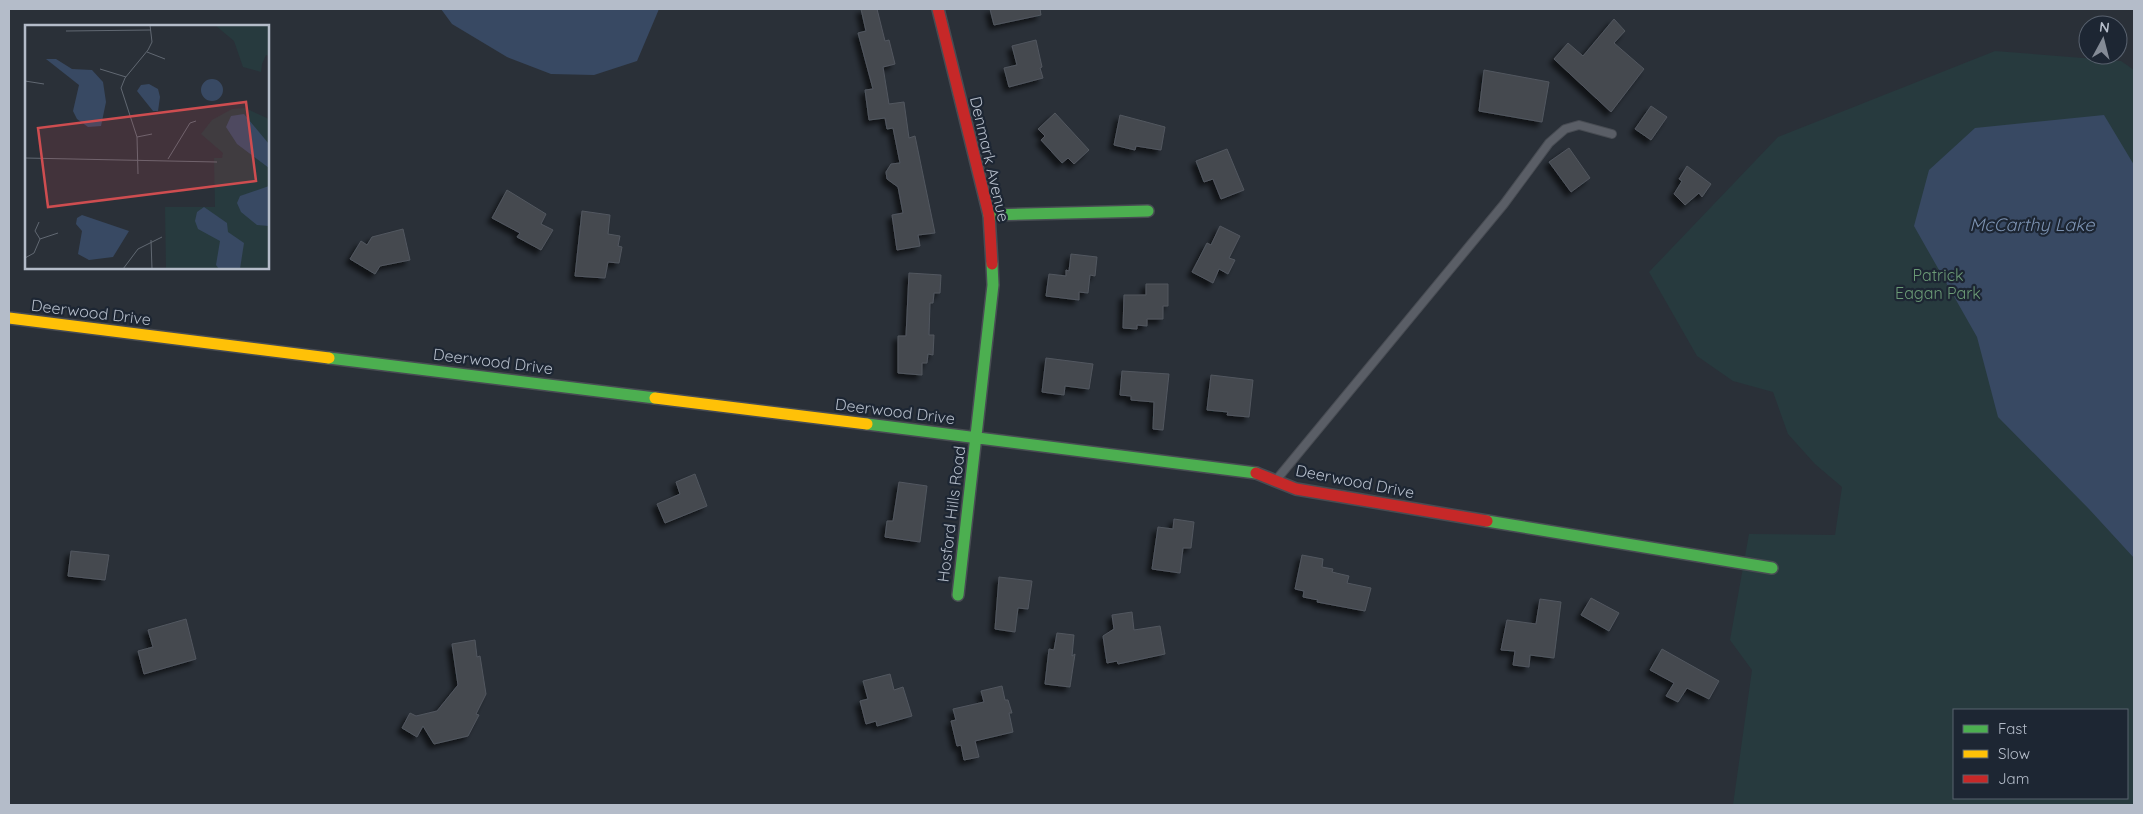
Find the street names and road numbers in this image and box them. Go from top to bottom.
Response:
street label: Denmark Avenue [966,94,1014,224]
street label: Deerwood Drive [30,295,152,329]
street label: Deerwood Drive [432,344,554,378]
street label: Deerwood Drive [834,394,956,428]
street label: Hosford Hills Road [933,445,969,583]
street label: Deerwood Drive [1294,460,1416,502]

